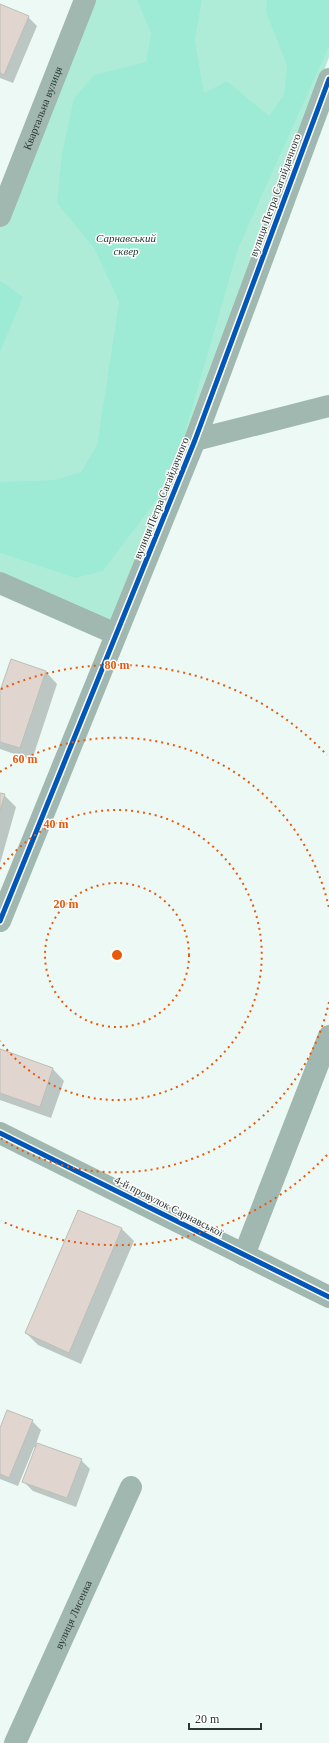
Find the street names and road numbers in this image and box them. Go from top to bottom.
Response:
street label: Квартальна вулиця [21,65,64,152]
street label: вулиця Петра Сагайдачного [247,131,303,258]
street label: вулиця Петра Сагайдачного [131,435,191,561]
street label: 4-й провулок Сарнавської [113,1173,226,1239]
street label: вулиця Лисенка [52,1578,94,1651]

